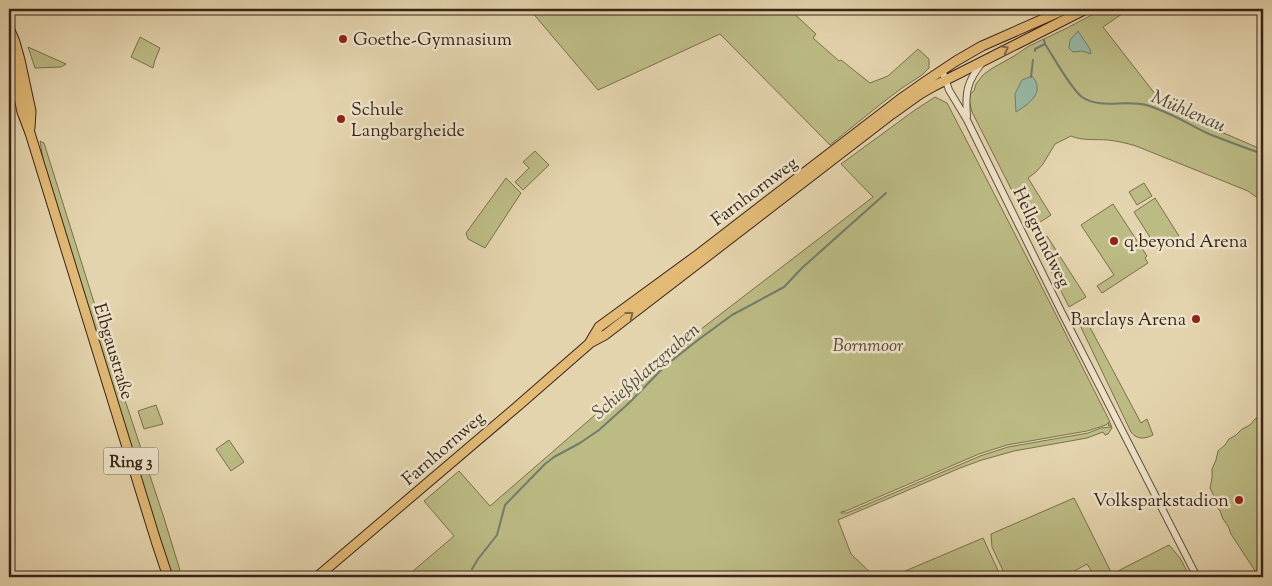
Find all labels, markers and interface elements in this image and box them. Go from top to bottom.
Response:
place label: Goethe-Gymnasium [353,28,512,54]
marker: Goethe-Gymnasium [337,33,349,45]
one-way arrow [1000,45,1009,55]
water label: Mühlenau [1147,84,1230,140]
place label: Schule Langbargheide [351,98,465,145]
marker: Schule Langbargheide [335,113,347,125]
street label: Farnhornweg [707,151,804,234]
street label: Hellgrundweg [1005,183,1076,293]
place label: q.beyond Arena [1124,230,1248,256]
marker: q.beyond Arena [1108,235,1120,247]
street label: Elbgaustraße [85,300,139,403]
place label: Barclays Arena [1071,308,1186,334]
one-way arrow [624,313,633,321]
marker: Barclays Arena [1190,313,1202,325]
water label: Schießplatzgraben [587,317,707,426]
park label: Bornmoor [833,334,904,360]
street label: Farnhornweg [397,406,492,493]
road number: Ring 3 [104,448,158,474]
place label: Volksparkstadion [1093,489,1229,515]
marker: Volksparkstadion [1233,494,1245,506]

